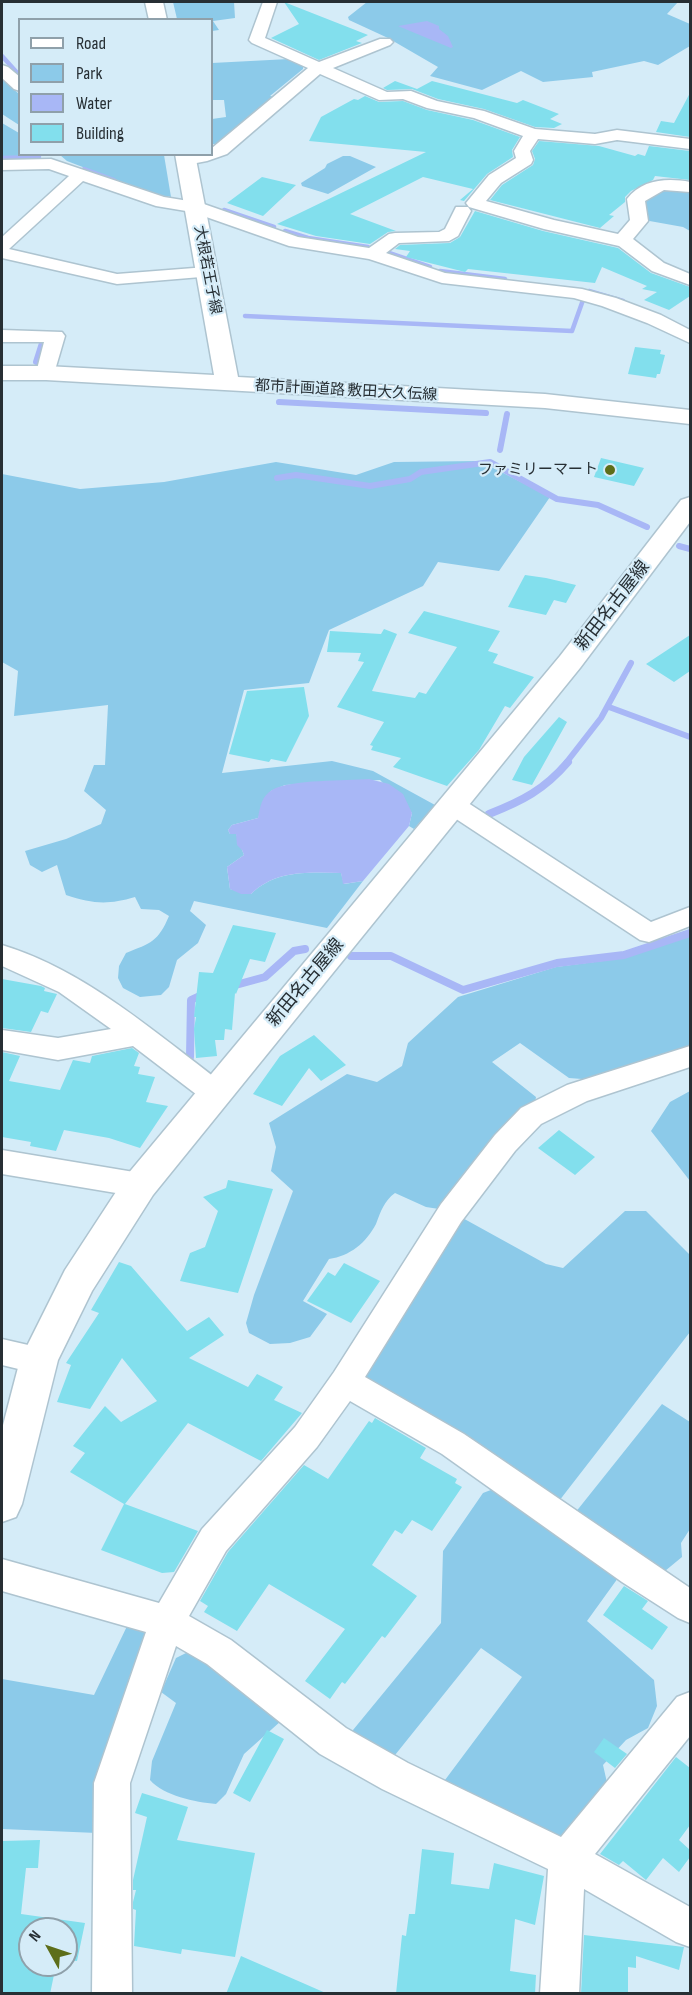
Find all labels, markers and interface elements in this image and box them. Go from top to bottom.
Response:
legend [18,18,213,156]
text: Road [76,33,106,54]
text: Park [76,63,102,84]
text: Water [76,93,112,114]
text: Building [76,123,124,144]
street label: 大根若王子線 [190,224,224,316]
street label: 都市計画道路 敷田大久伝線 [254,377,438,405]
place label: ファミリーマート [478,461,598,479]
marker: ファミリーマート [603,463,617,477]
street label: 新田名古屋線 [571,557,655,655]
street label: 新田名古屋線 [263,935,349,1031]
north arrow [18,1917,78,1977]
text: N [25,1927,45,1946]

